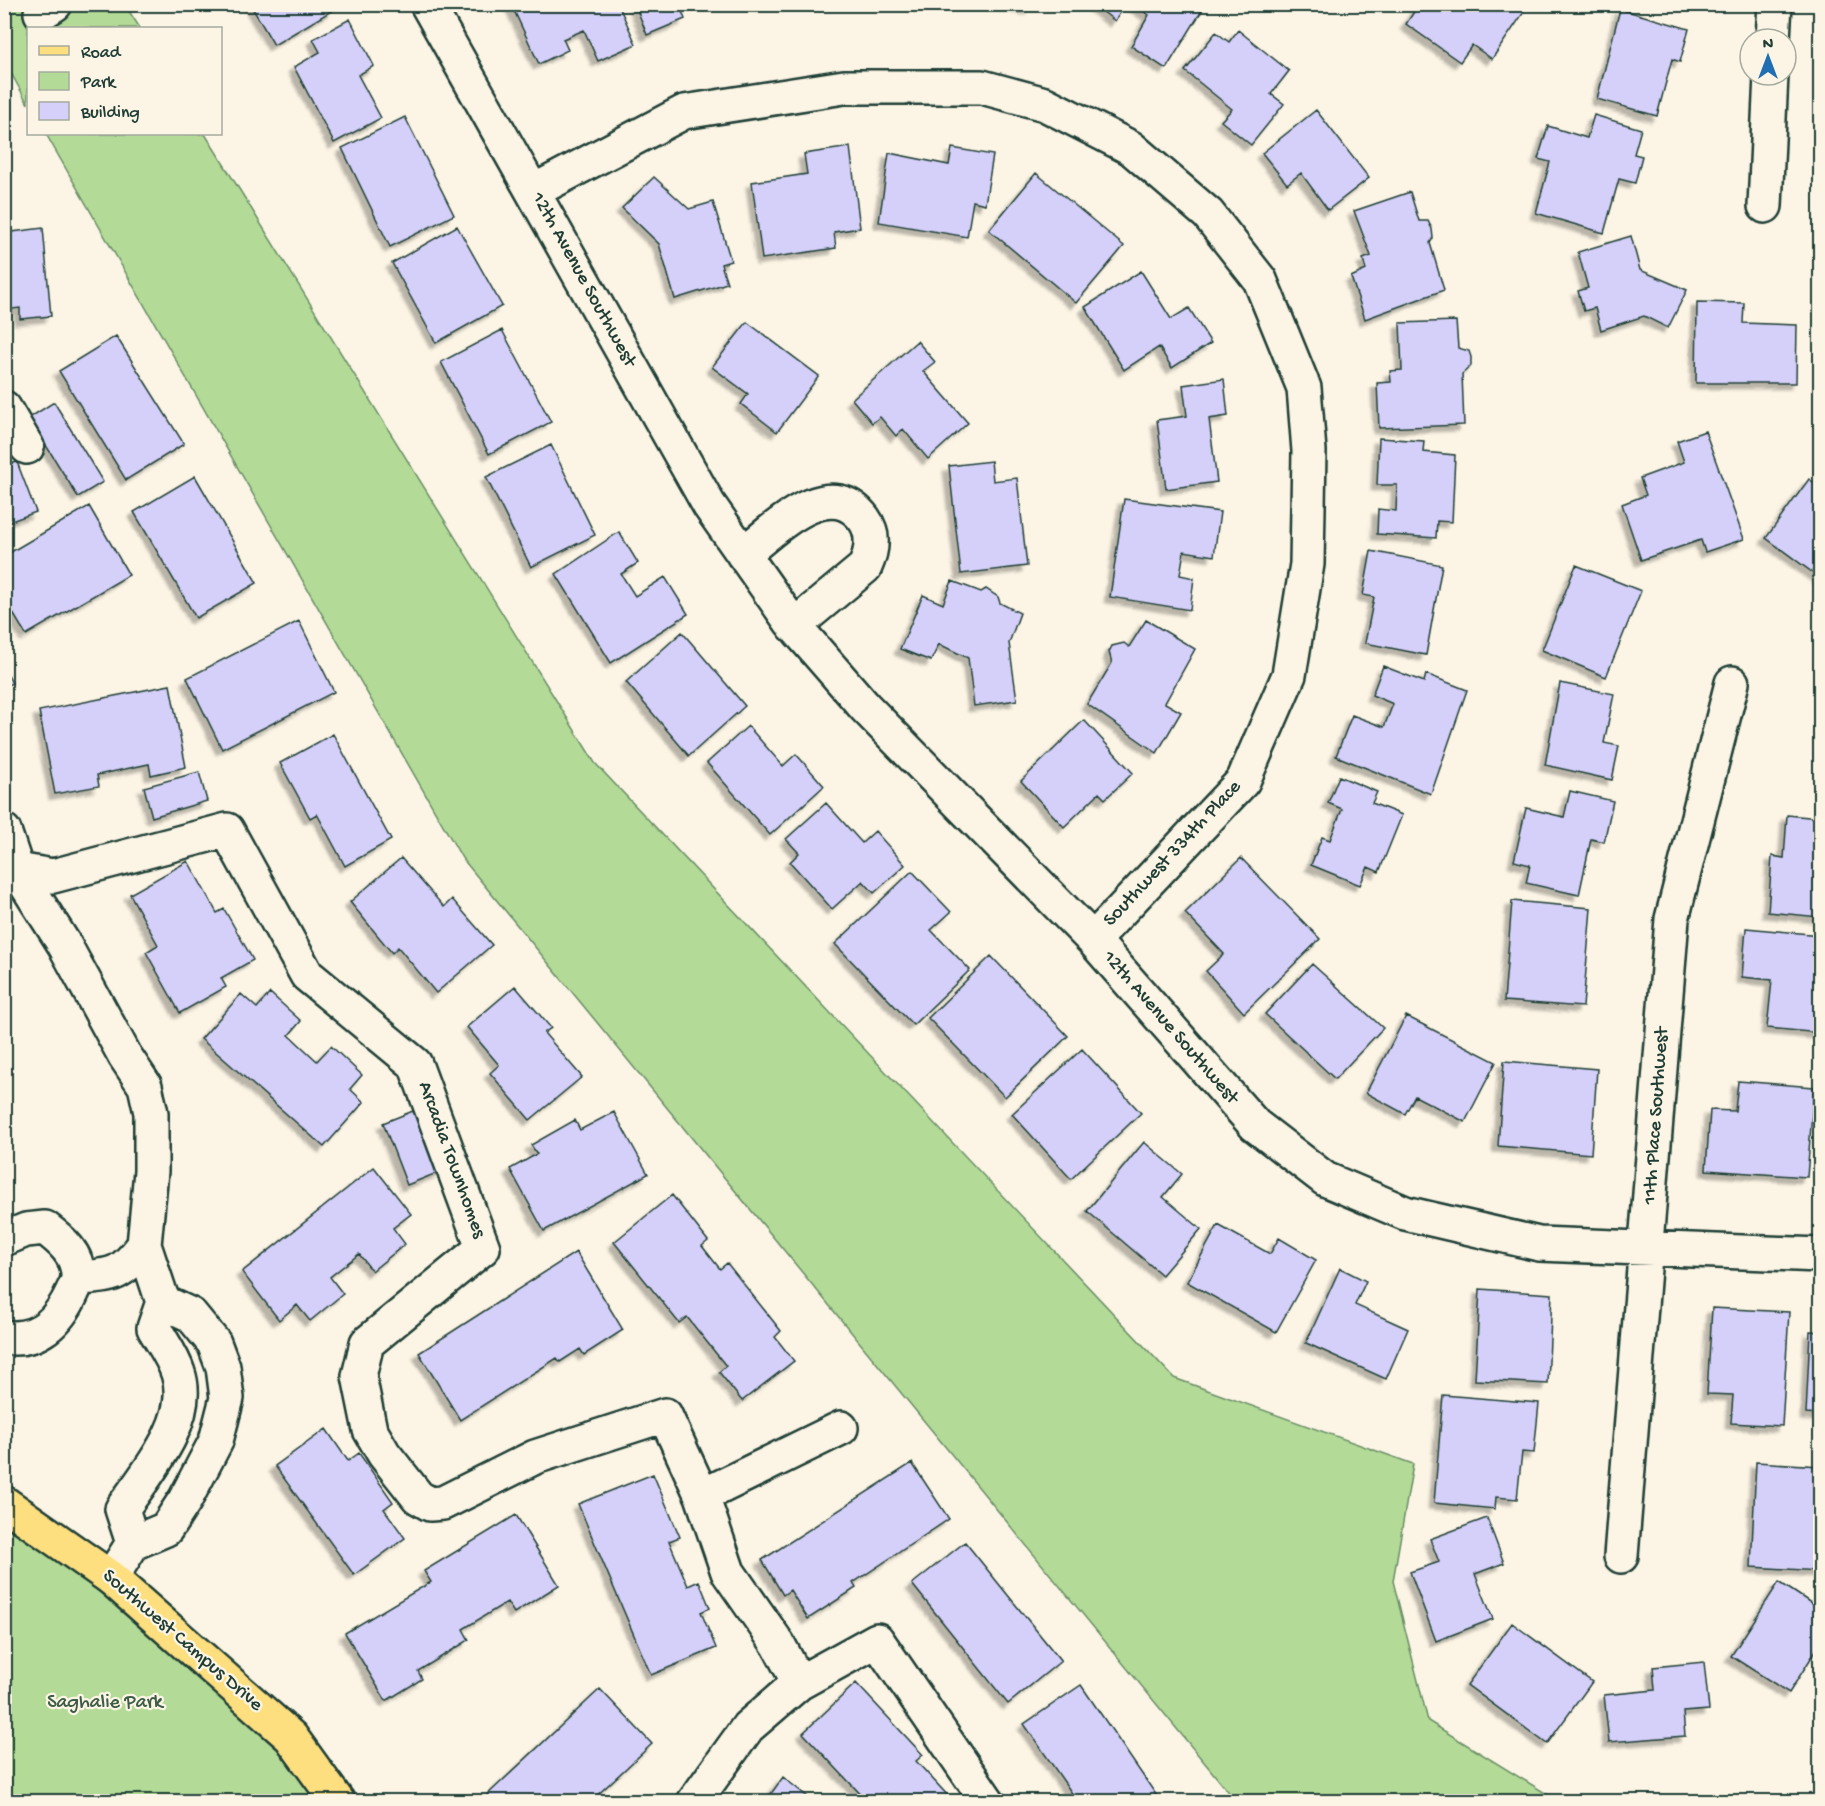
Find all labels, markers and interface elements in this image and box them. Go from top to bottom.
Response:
legend [27,27,222,135]
north arrow [1738,27,1798,87]
text: N [1763,36,1774,55]
text: Road [81,43,122,64]
text: Park [80,73,117,94]
text: Building [80,103,140,124]
street label: 12th Avenue Southwest [525,188,641,373]
street label: Southwest 334th Place [1099,776,1247,932]
street label: 12th Avenue Southwest [1096,946,1244,1111]
street label: 11th Place Southwest [1639,1025,1675,1206]
street label: Arcadia Townhomes [412,1079,490,1242]
street label: Southwest Campus Drive [97,1565,267,1717]
park label: Saghalie Park [47,1692,165,1715]

